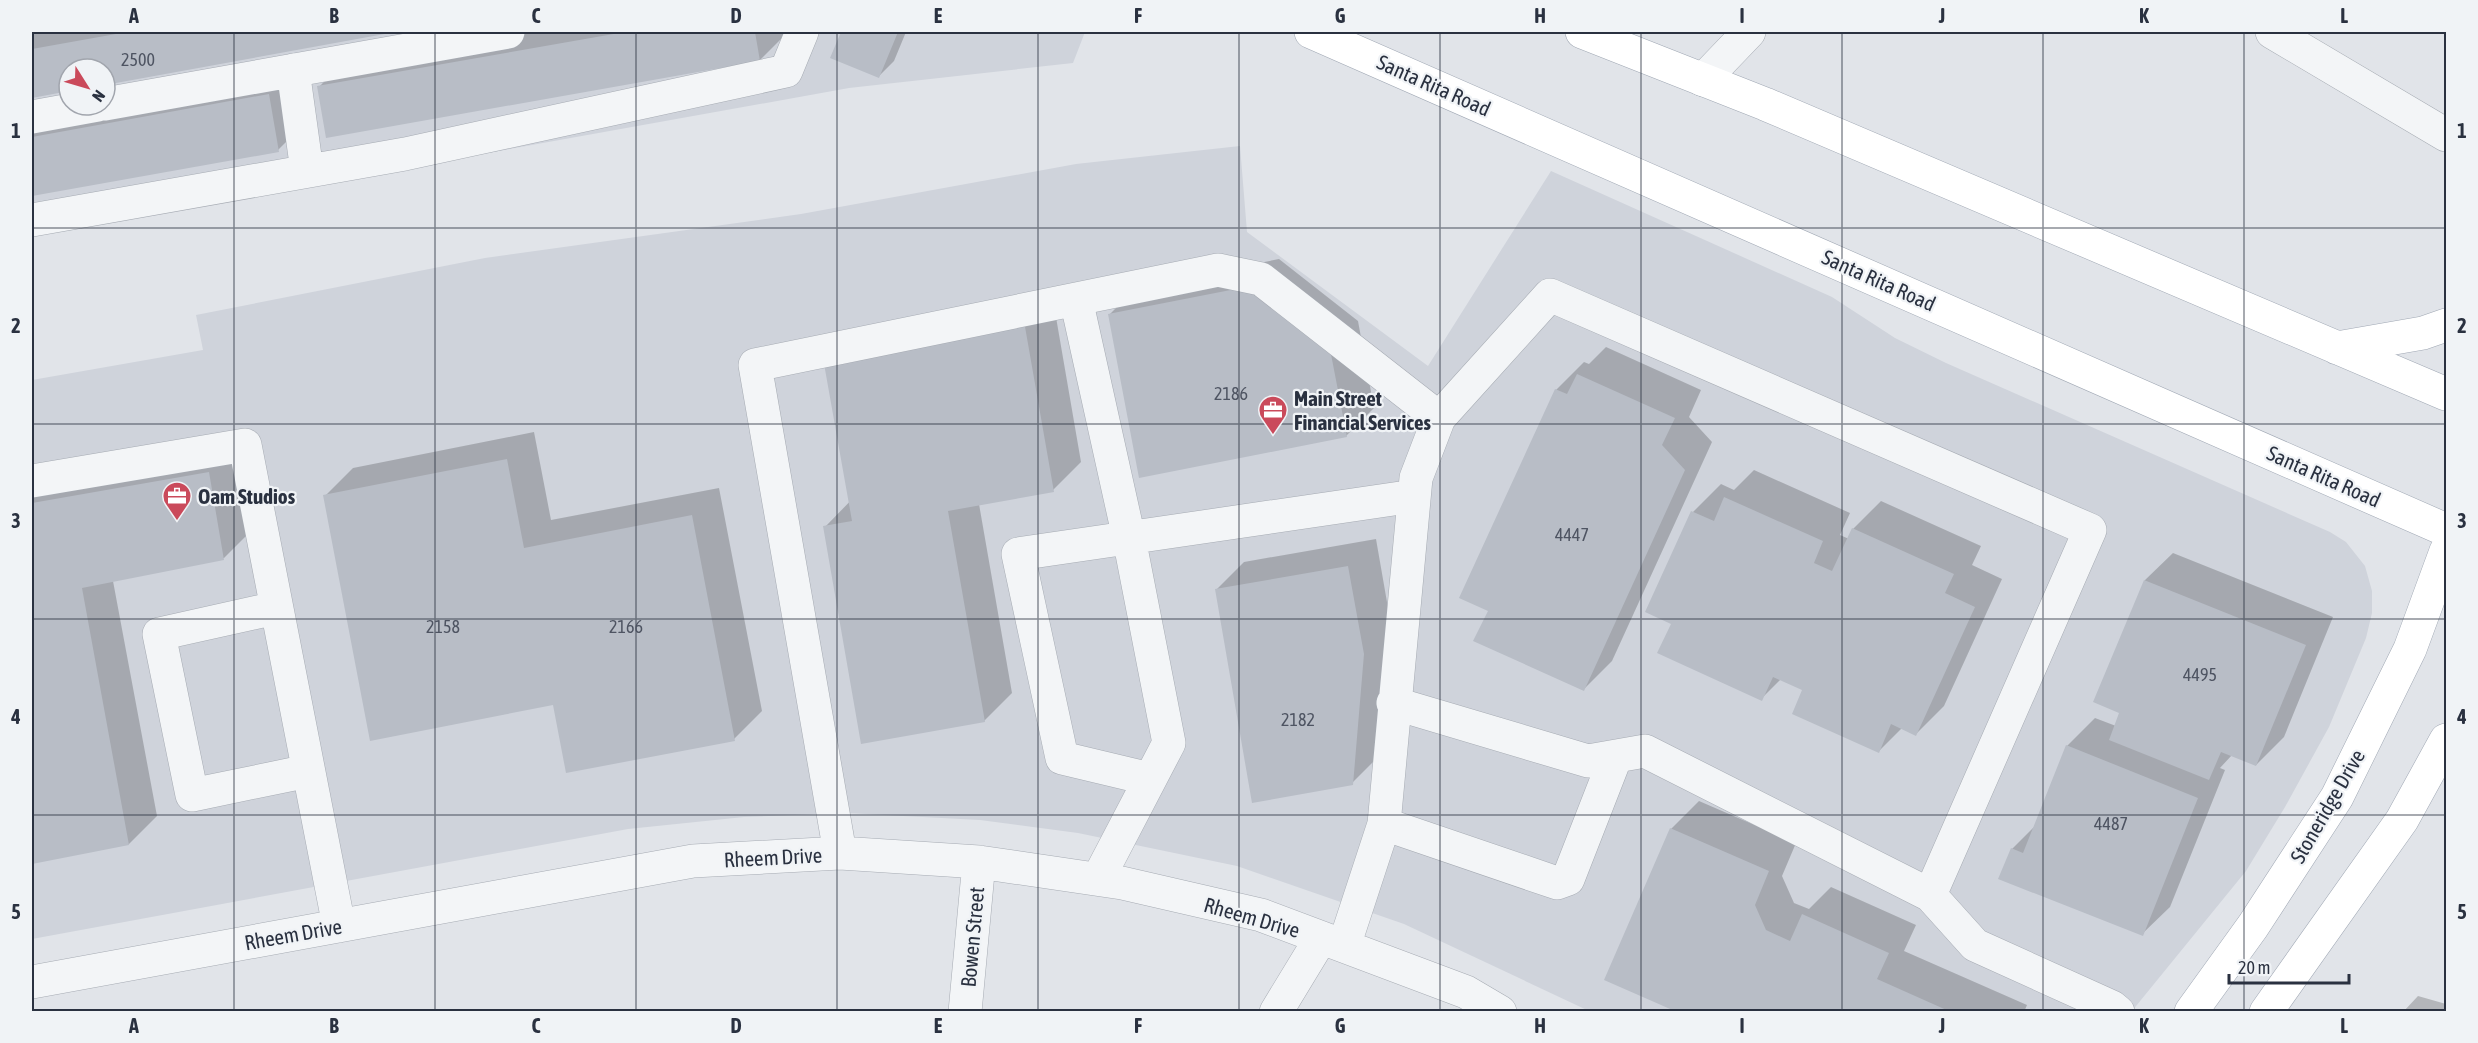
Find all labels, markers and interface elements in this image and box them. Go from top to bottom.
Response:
text: A [128,4,139,27]
text: B [329,4,339,27]
text: C [532,4,541,27]
text: D [730,4,742,27]
text: E [934,4,943,27]
text: F [1134,4,1142,27]
text: G [1335,4,1346,27]
text: H [1534,4,1546,27]
text: I [1739,4,1745,27]
text: J [1938,4,1945,27]
text: K [2139,4,2149,27]
text: L [2340,4,2348,27]
house number: 2500 [121,49,155,70]
street label: Santa Rita Road [1374,49,1494,121]
north arrow [57,57,117,117]
text: N [89,87,109,105]
text: 1 [11,119,21,142]
text: 1 [2457,119,2467,142]
street label: Santa Rita Road [1819,244,1939,316]
text: 2 [11,314,21,337]
text: 2 [2457,314,2467,337]
house number: 2186 [1214,383,1248,404]
place label: Main Street Financial Services [1294,386,1432,434]
office icon: Main Street Financial Services [1257,394,1289,436]
street label: Santa Rita Road [2264,440,2384,512]
office icon: Oam Studios [161,480,193,522]
place label: Oam Studios [198,484,296,508]
text: 3 [11,509,21,532]
text: 3 [2457,509,2467,532]
house number: 4447 [1555,524,1589,545]
house number: 2158 [426,616,460,637]
house number: 2166 [609,616,643,637]
house number: 4495 [2183,664,2217,685]
text: 4 [10,705,21,728]
text: 4 [2456,705,2467,728]
house number: 2182 [1281,709,1315,730]
street label: Stoneridge Drive [2285,745,2369,867]
house number: 4487 [2094,813,2128,834]
street label: Rheem Drive [723,842,823,872]
street label: Bowen Street [956,886,988,988]
street label: Rheem Drive [1201,892,1303,942]
text: 5 [11,900,21,923]
text: 5 [2457,900,2467,923]
street label: Rheem Drive [242,914,344,954]
scale bar [2229,947,2349,985]
text: 20 m [2238,957,2270,978]
text: A [128,1014,139,1037]
text: B [329,1014,339,1037]
text: C [532,1014,541,1037]
text: D [730,1014,742,1037]
text: E [934,1014,943,1037]
text: F [1134,1014,1142,1037]
text: G [1335,1014,1346,1037]
text: H [1534,1014,1546,1037]
text: I [1739,1014,1745,1037]
text: J [1938,1014,1945,1037]
text: K [2139,1014,2149,1037]
text: L [2340,1014,2348,1037]

